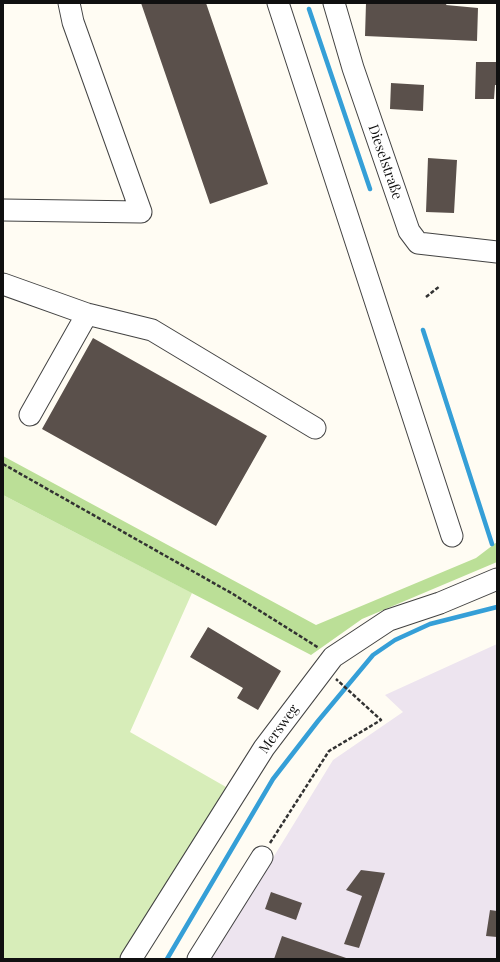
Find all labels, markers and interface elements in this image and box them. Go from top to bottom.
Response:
street label: Dieselstraße [364,122,406,202]
street label: Mersweg [256,701,302,757]

